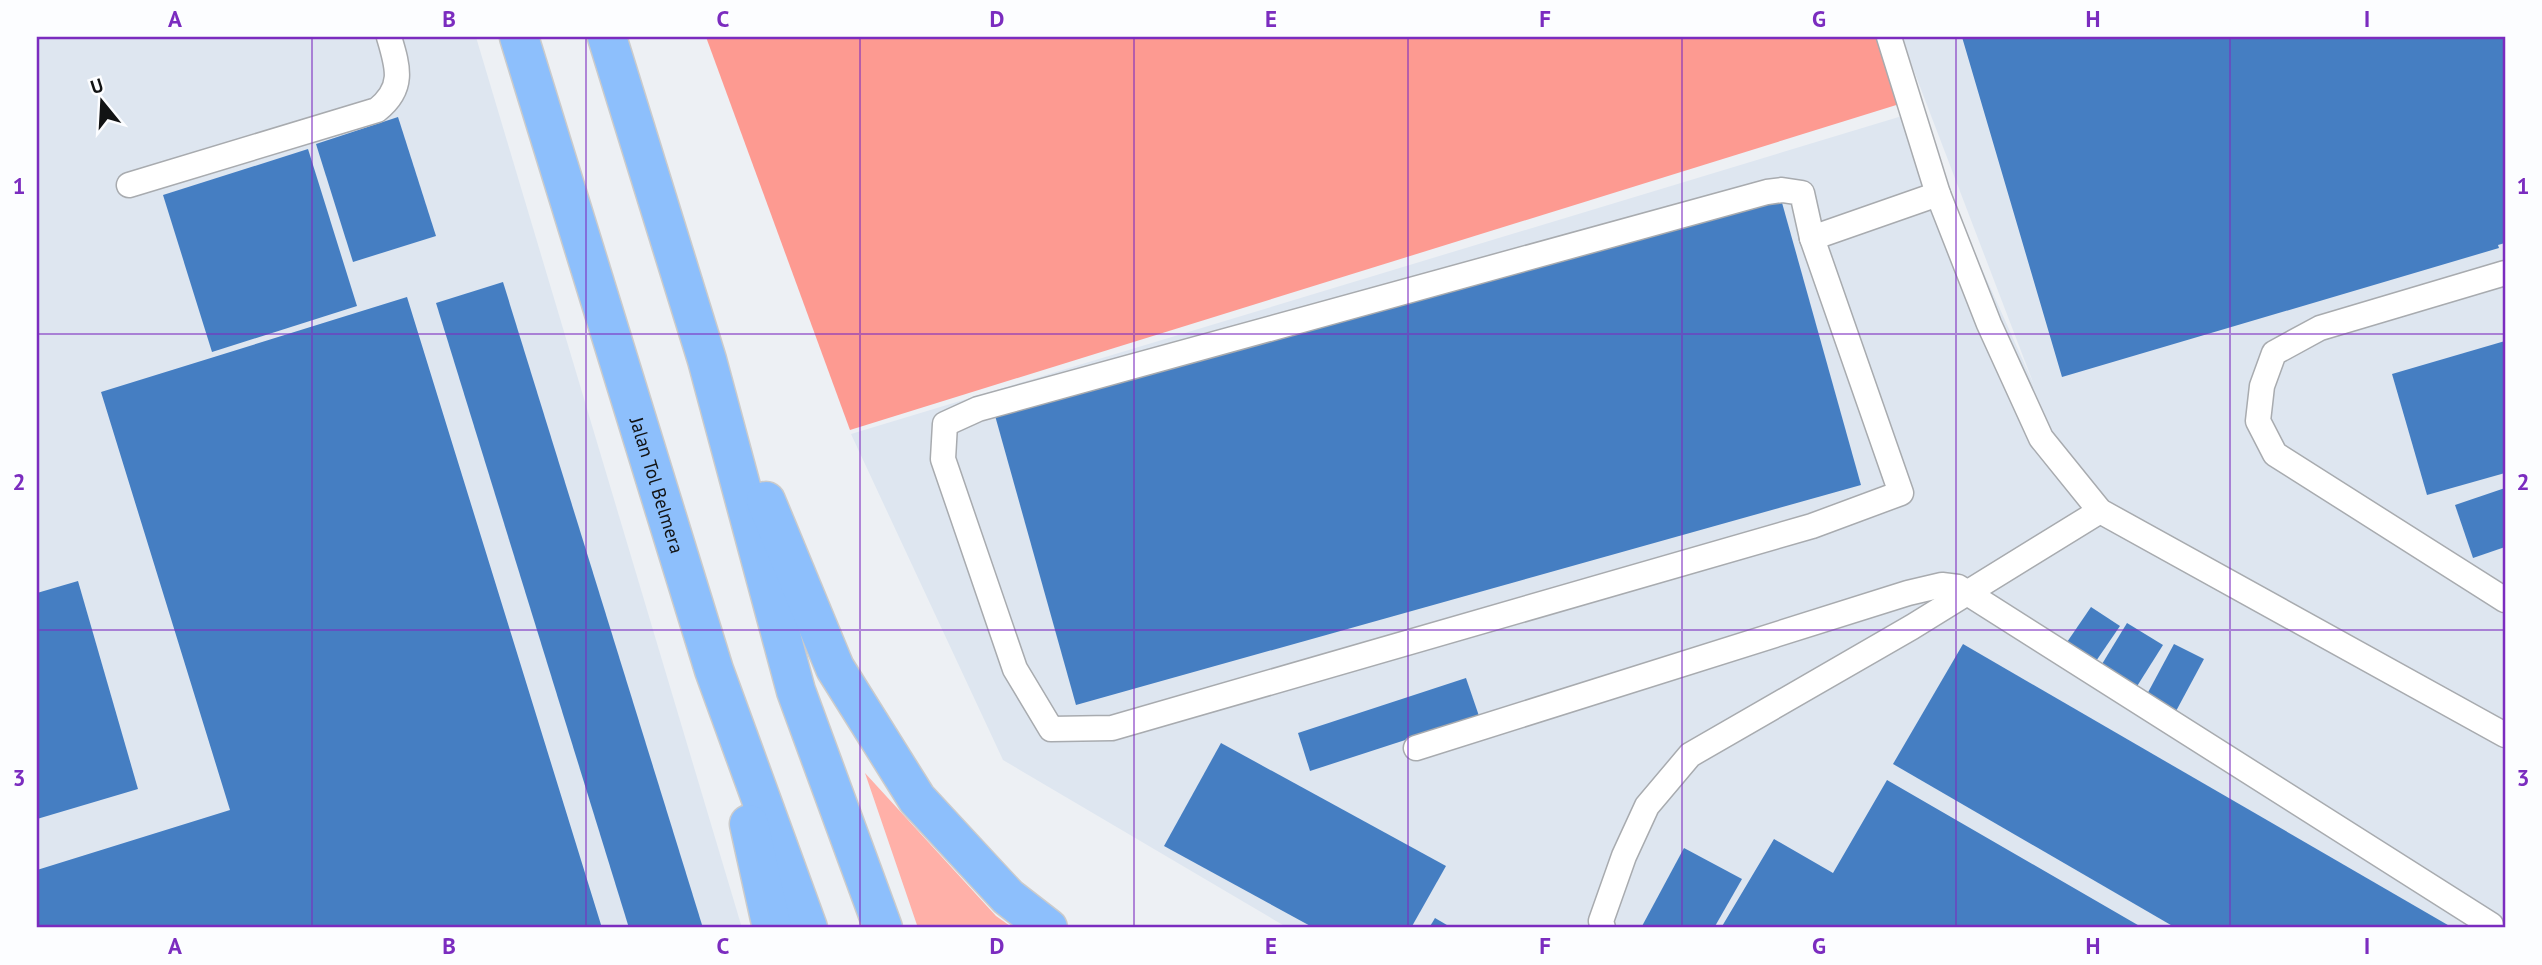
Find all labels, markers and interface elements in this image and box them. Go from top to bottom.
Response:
text: A [168,4,182,33]
text: B [442,4,456,33]
text: C [717,4,730,33]
text: D [990,4,1004,33]
text: E [1265,4,1277,33]
text: F [1539,4,1551,33]
text: G [1812,4,1826,33]
text: H [2086,4,2100,33]
text: I [2364,4,2370,33]
north arrow [66,66,136,136]
text: U [87,73,106,99]
text: 1 [12,171,26,200]
text: 1 [2516,171,2530,200]
street label: Jalan Tol Belmera [625,413,689,556]
text: 2 [12,467,26,496]
text: 2 [2516,467,2530,496]
text: 3 [12,763,26,792]
text: 3 [2516,763,2530,792]
text: A [168,931,182,960]
text: B [442,931,456,960]
text: C [717,931,730,960]
text: D [990,931,1004,960]
text: E [1265,931,1277,960]
text: F [1539,931,1551,960]
text: G [1812,931,1826,960]
text: H [2086,931,2100,960]
text: I [2364,931,2370,960]

